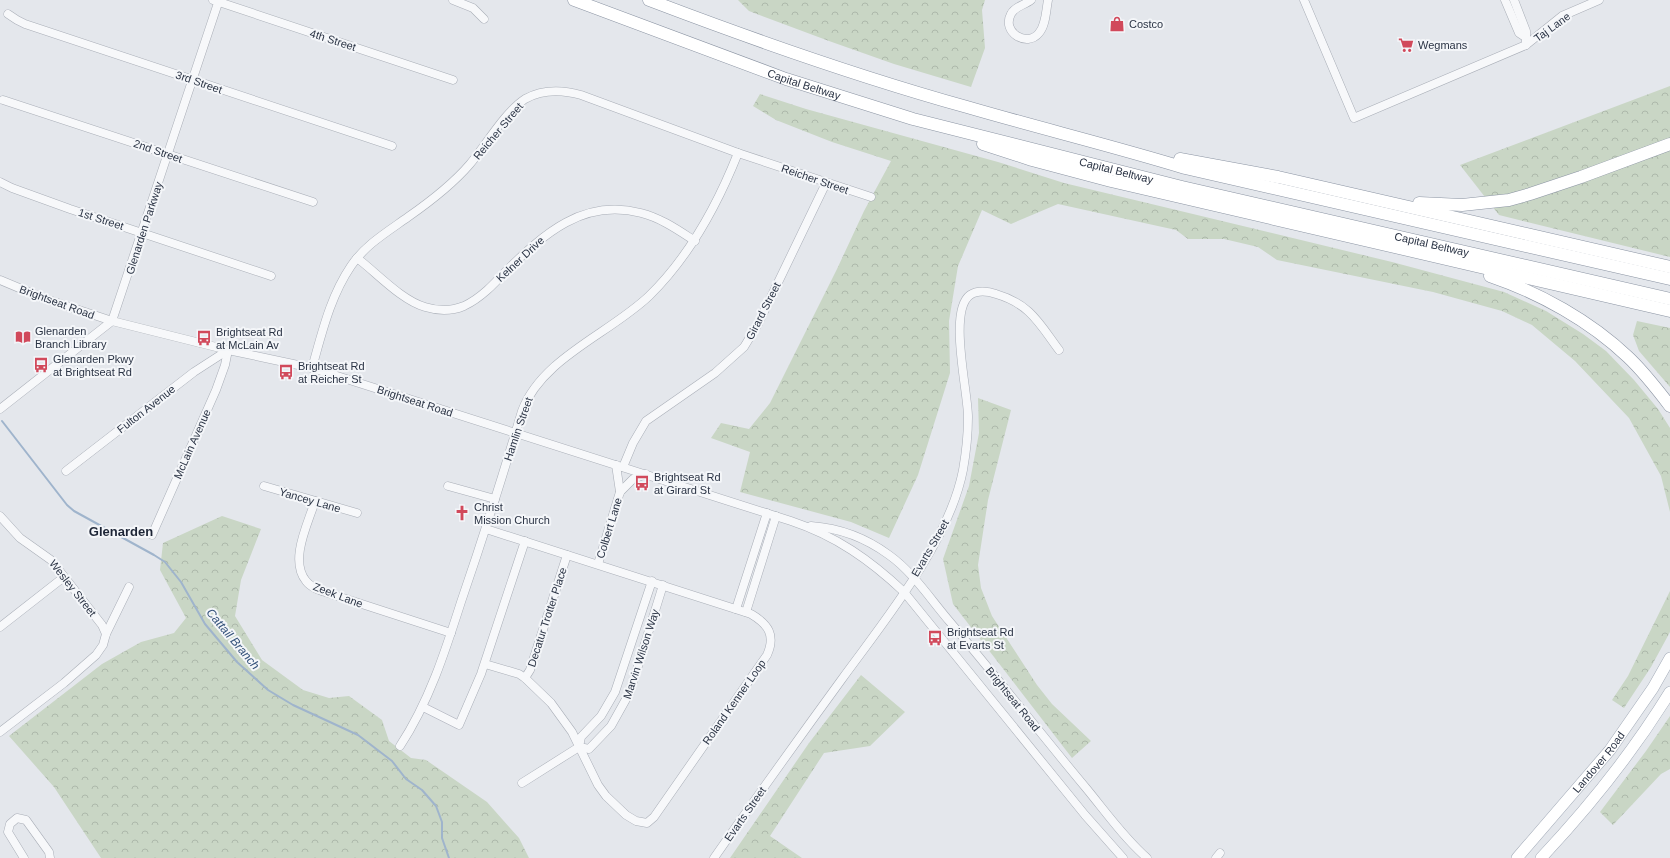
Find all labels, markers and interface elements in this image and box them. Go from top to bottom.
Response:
street label: Taj Lane [1532,10,1572,44]
shop icon: Costco [1108,15,1126,33]
place label: Costco [1129,18,1163,30]
street label: 4th Street [308,27,358,53]
supermarket icon: Wegmans [1397,36,1415,54]
place label: Wegmans [1418,39,1468,51]
street label: Capital Beltway [766,67,842,102]
street label: 3rd Street [174,68,224,96]
street label: Reicher Street [471,100,525,162]
street label: 2nd Street [132,137,184,165]
street label: Capital Beltway [1078,155,1155,186]
street label: Reicher Street [780,162,850,196]
street label: Glenarden Parkway [123,180,165,276]
street label: 1st Street [77,206,125,232]
street label: Capital Beltway [1393,230,1470,259]
street label: Kelner Drive [494,234,546,284]
street label: Girard Street [743,280,783,342]
street label: Brightseat Road [18,283,96,321]
place label: Glenarden Branch Library [35,325,107,350]
place label: Brightseat Rd at McLain Av [216,326,283,351]
library icon: Glenarden Branch Library [14,328,32,346]
bus stop icon: Brightseat Rd at McLain Av [195,329,213,347]
place label: Glenarden Pkwy at Brightseat Rd [53,353,134,378]
bus stop icon: Glenarden Pkwy at Brightseat Rd [32,356,50,374]
place label: Brightseat Rd at Reicher St [298,360,365,385]
bus stop icon: Brightseat Rd at Reicher St [277,363,295,381]
street label: Fulton Avenue [115,383,177,435]
street label: Brightseat Road [376,383,454,419]
street label: Hamlin Street [501,396,535,462]
street label: McLain Avenue [171,407,213,481]
place label: Brightseat Rd at Girard St [654,471,721,496]
bus stop icon: Brightseat Rd at Girard St [633,474,651,492]
street label: Yancey Lane [278,485,342,515]
street label: Colbert Lane [594,496,624,560]
place label: Christ Mission Church [474,501,550,526]
church icon: Christ Mission Church [453,504,471,522]
street label: Evarts Street [909,517,951,579]
district label: Glenarden [89,524,153,539]
street label: Wesley Street [47,557,99,619]
street label: Decatur Trotter Place [525,566,569,668]
street label: Zeek Lane [312,580,364,610]
water label: Cattail Branch [203,606,263,673]
street label: Marvin Wilson Way [621,607,661,700]
place label: Brightseat Rd at Evarts St [947,626,1014,651]
bus stop icon: Brightseat Rd at Evarts St [926,629,944,647]
street label: Roland Kenner Loop [700,657,768,747]
street label: Brightseat Road [984,665,1042,733]
street label: Landover Road [1570,729,1627,795]
street label: Evarts Street [722,785,768,843]

